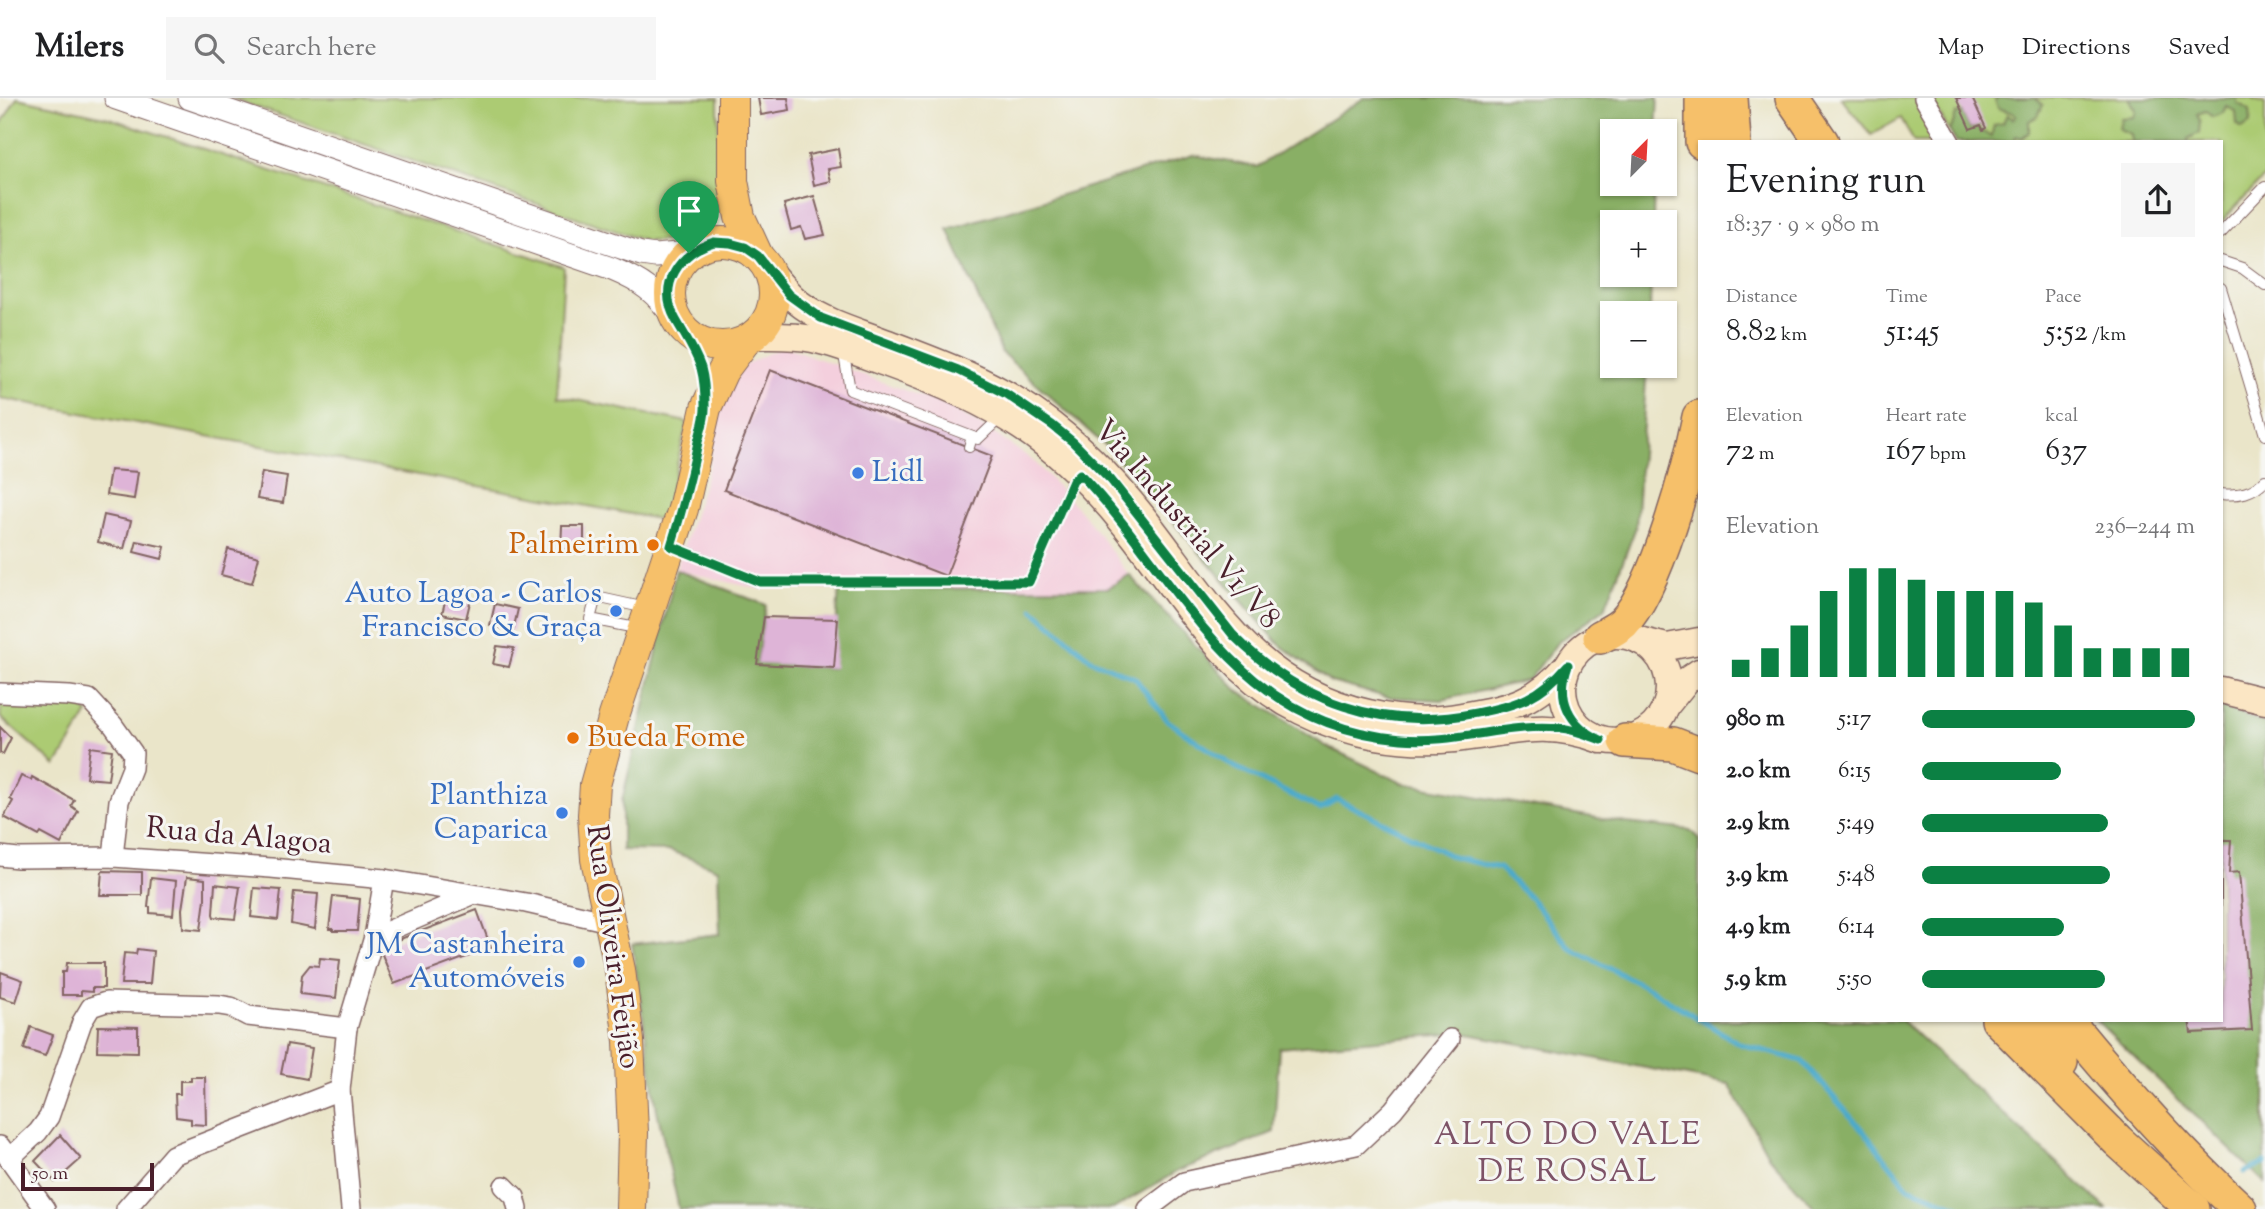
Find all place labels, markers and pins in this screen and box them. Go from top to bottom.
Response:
pin [659,181,719,253]
place label: Lidl [872,452,924,495]
marker: Lidl [850,465,866,481]
place label: Palmeirim [509,524,639,567]
marker: Palmeirim [645,537,661,553]
place label: Auto Lagoa - Carlos Francisco & Graça [345,573,602,650]
marker: Auto Lagoa - Carlos Francisco & Graça [608,603,624,619]
place label: Bueda Fome [587,717,745,760]
marker: Bueda Fome [565,730,581,746]
place label: Planthiza Caparica [430,775,548,852]
marker: Planthiza Caparica [554,805,570,821]
place label: JM Castanheira Automóveis [364,924,565,1001]
marker: JM Castanheira Automóveis [571,954,587,970]

